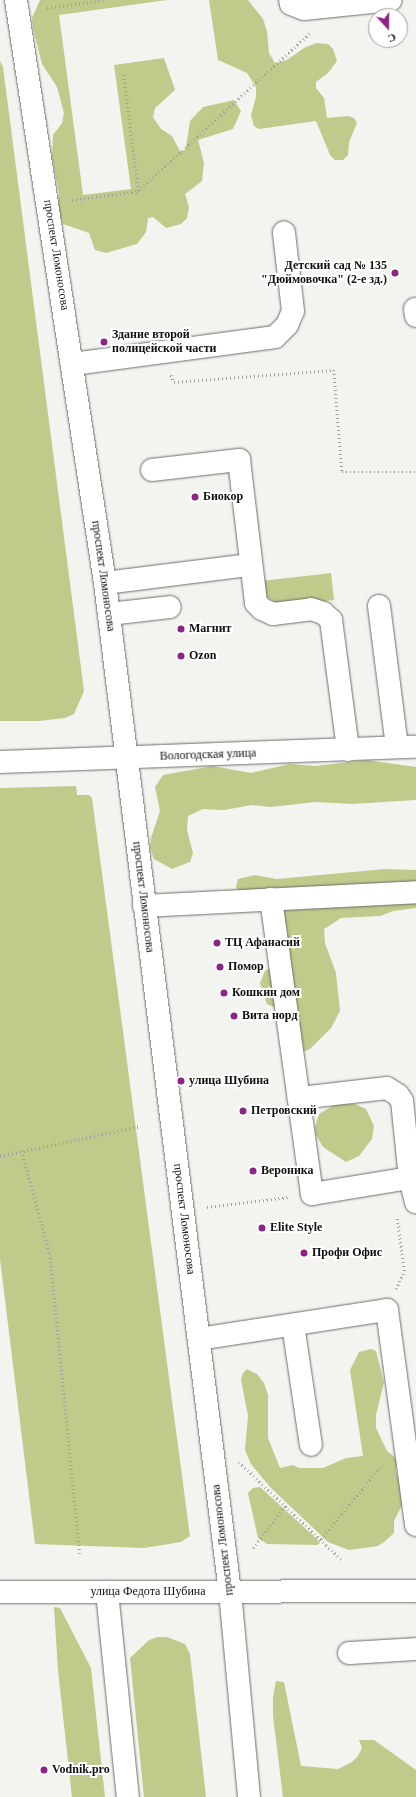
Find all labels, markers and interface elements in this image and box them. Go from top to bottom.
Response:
north arrow [368,8,408,48]
text: С [386,31,398,45]
street label: проспект Ломоносова [40,199,72,311]
place label: Детский сад № 135 "Дюймовочка" (2-е зд.) [261,259,387,287]
marker: Детский сад № 135 "Дюймовочка" (2-е зд.) [390,268,400,278]
place label: Здание второй полицейской части [112,328,216,356]
marker: Здание второй полицейской части [99,337,109,347]
place label: Биокор [203,490,243,504]
marker: Биокор [190,492,200,502]
street label: проспект Ломоносова [88,520,118,632]
place label: Магнит [189,622,231,636]
marker: Магнит [176,624,186,634]
place label: Ozon [189,649,216,663]
marker: Ozon [176,651,186,661]
street label: Вологодская улица [159,746,257,764]
street label: проспект Ломоносова [129,841,157,953]
place label: ТЦ Афанасий [225,936,300,950]
marker: ТЦ Афанасий [212,938,222,948]
place label: Помор [228,960,264,974]
marker: Помор [215,962,225,972]
place label: Кошкин дом [232,986,300,1000]
marker: Кошкин дом [219,988,229,998]
place label: Вита норд [242,1009,297,1023]
marker: Вита норд [229,1011,239,1021]
place label: улица Шубина [189,1074,269,1088]
marker: улица Шубина [176,1076,186,1086]
place label: Петровский [251,1104,317,1118]
marker: Петровский [238,1106,248,1116]
street label: проспект Ломоносова [170,1163,198,1275]
place label: Вероника [261,1164,314,1178]
marker: Вероника [248,1166,258,1176]
place label: Elite Style [270,1221,322,1235]
marker: Elite Style [257,1223,267,1233]
place label: Профи Офис [312,1246,382,1260]
marker: Профи Офис [299,1248,309,1258]
street label: проспект Ломоносова [209,1484,237,1596]
street label: улица Федота Шубина [90,1585,206,1599]
place label: Vodnik.pro [52,1763,110,1777]
marker: Vodnik.pro [39,1765,49,1775]

